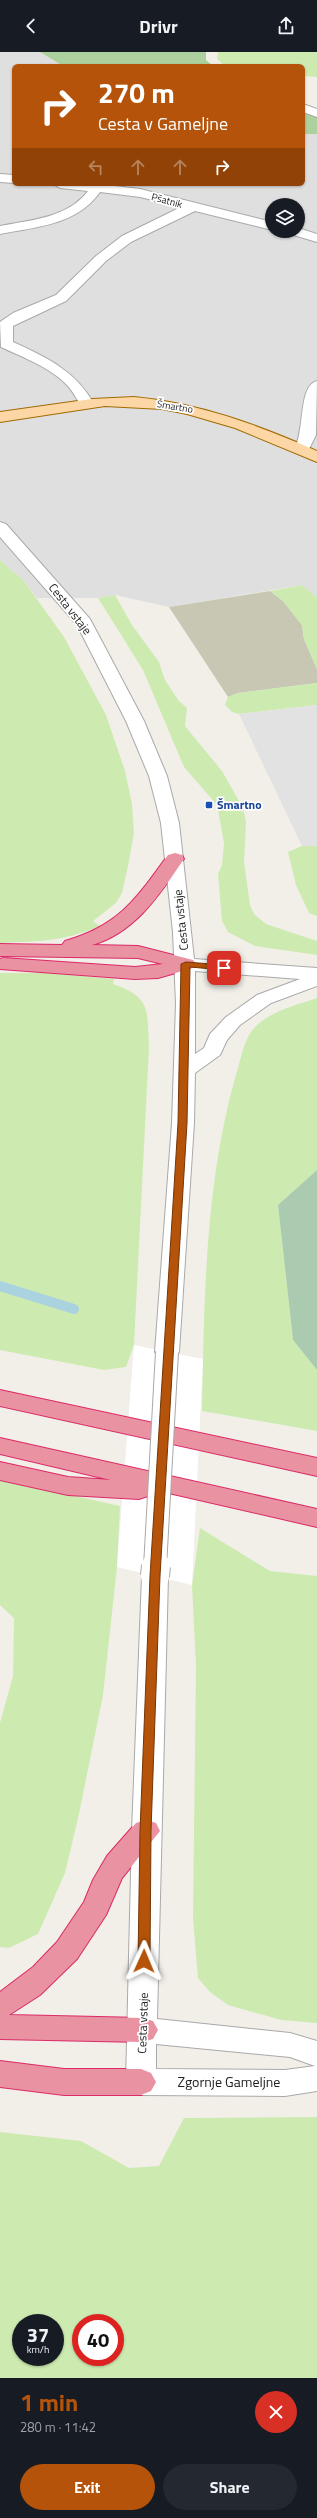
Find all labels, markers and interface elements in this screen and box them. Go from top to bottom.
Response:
text: Drivr [139,13,178,40]
icon: back [20,15,42,37]
icon: share [275,15,297,37]
text: 270 m [98,71,175,114]
icon: right [32,80,84,132]
text: Cesta v Gameljne [98,110,228,137]
icon: left [85,156,107,178]
icon: ahead [127,156,149,178]
icon: ahead [169,156,191,178]
icon: right [211,156,233,178]
street label: Pšatnik [150,189,184,212]
map controls [265,198,305,238]
button: layers [265,198,305,238]
street label: Šmartno [156,396,194,417]
street label: Cesta vstaje [44,579,97,639]
place label: Šmartno [217,795,262,814]
marker: Šmartno [204,800,214,810]
street label: Cesta vstaje [168,889,193,951]
pin [207,951,241,985]
icon: arrive [213,957,235,979]
position arrow [123,1940,165,1982]
street label: Cesta vstaje [132,1992,153,2054]
street label: Zgornje Gameljne [178,2071,280,2092]
speed limit sign: 40 [72,2314,124,2366]
text: 37 [27,2319,49,2350]
text: km/h [27,2342,49,2357]
text: 1 min [20,2384,78,2420]
button: close [255,2391,297,2433]
text: 280 m · 11:42 [20,2417,96,2437]
button: Exit [20,2464,155,2510]
button: Share [163,2464,297,2510]

